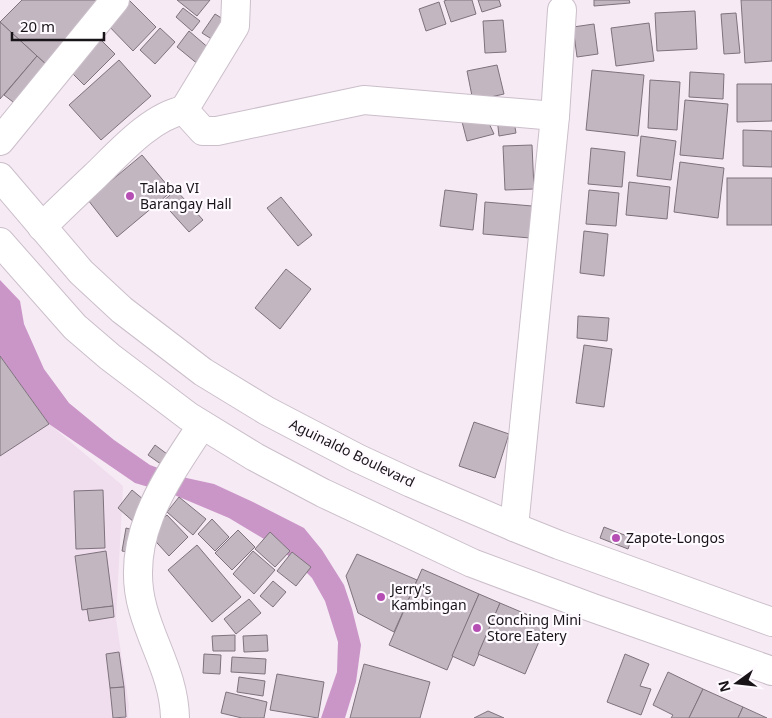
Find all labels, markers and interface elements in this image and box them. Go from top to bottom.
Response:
scale bar [12,10,105,42]
text: 20 m [20,16,55,36]
place label: Talaba VI Barangay Hall [140,178,232,213]
marker: Talaba VI Barangay Hall [124,190,136,202]
street label: Aguinaldo Boulevard [286,414,418,491]
place label: Zapote-Longos [626,528,725,547]
marker: Zapote-Longos [610,532,622,544]
place label: Jerry's Kambingan [389,579,467,614]
marker: Jerry's Kambingan [375,591,387,603]
place label: Conching Mini Store Eatery [487,610,581,645]
marker: Conching Mini Store Eatery [471,622,483,634]
north arrow [712,658,762,708]
text: N [713,679,735,694]

